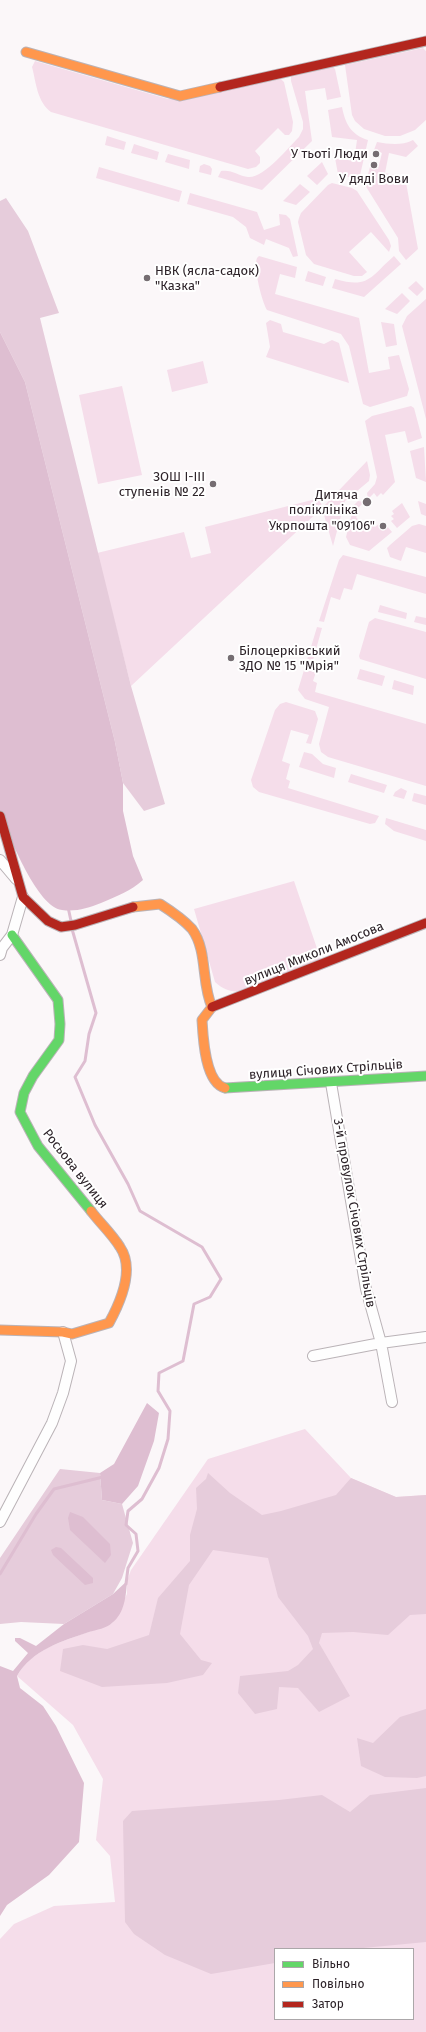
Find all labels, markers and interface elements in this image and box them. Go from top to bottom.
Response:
place label: У тьоті Люди [291,146,368,162]
marker: У тьоті Люди [371,149,381,159]
marker: У дяді Вови [369,160,379,170]
place label: У дяді Вови [339,171,409,187]
place label: НВК (ясла-садок) "Казка" [155,263,259,294]
marker: НВК (ясла-садок) "Казка" [142,273,152,283]
place label: ЗОШ І-ІІІ ступенів № 22 [119,469,205,500]
marker: ЗОШ І-ІІІ ступенів № 22 [208,479,218,489]
place label: Дитяча поліклініка [289,487,358,518]
marker: Дитяча поліклініка [361,496,373,508]
place label: Укрпошта "09106" [269,518,375,534]
marker: Укрпошта "09106" [378,521,388,531]
place label: Білоцерківський ЗДО № 15 "Мрія" [239,643,341,674]
marker: Білоцерківський ЗДО № 15 "Мрія" [226,653,236,663]
street label: вулиця Миколи Амосова [242,919,386,989]
street label: вулиця Січових Стрільців [249,1057,403,1083]
street label: 3-й провулок Січових Стрільців [330,1117,378,1309]
street label: Росьова вулиця [39,1126,111,1212]
legend [274,1948,414,2020]
text: Вільно [312,1957,350,1971]
text: Повільно [312,1977,365,1991]
text: Затор [312,1997,344,2011]

